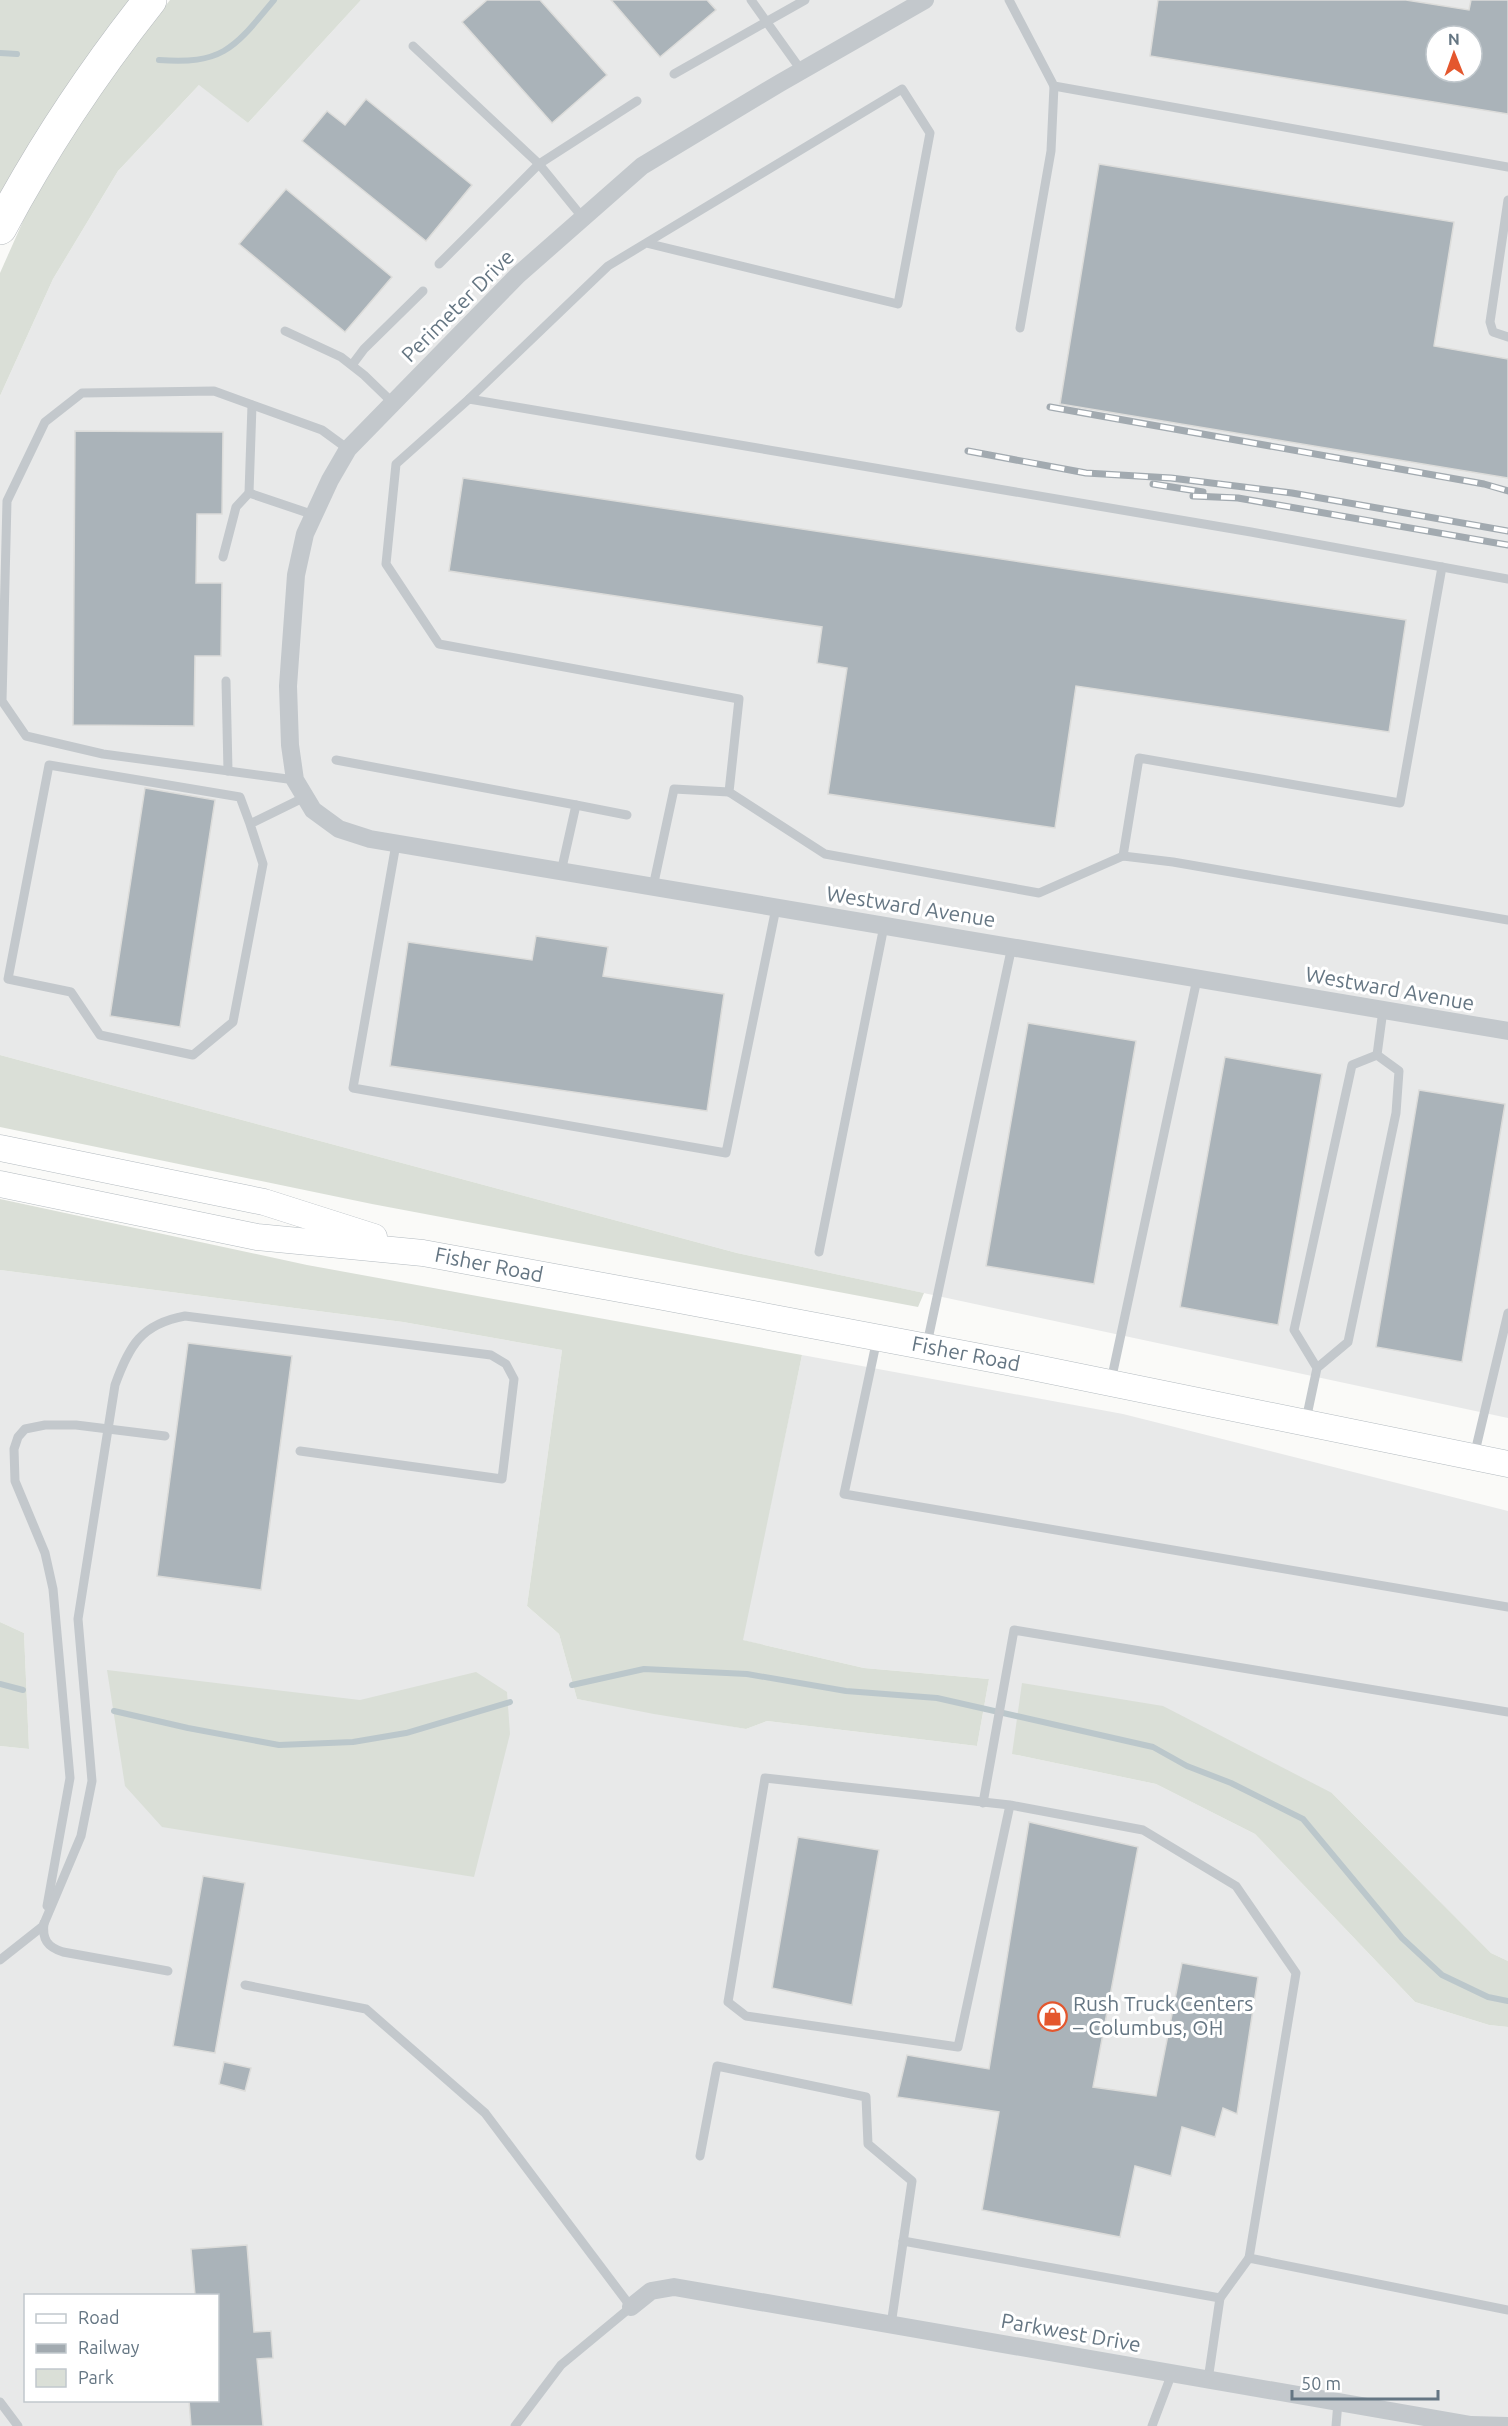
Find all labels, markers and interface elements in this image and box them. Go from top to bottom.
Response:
north arrow [1424,24,1484,84]
text: N [1448,30,1460,48]
street label: Perimeter Drive [396,244,518,366]
street label: Westward Avenue [825,881,997,931]
street label: Westward Avenue [1304,961,1476,1015]
street label: Fisher Road [433,1242,545,1286]
street label: Fisher Road [910,1331,1022,1375]
place label: Rush Truck Centers – Columbus, OH [1072,1991,1253,2039]
shop icon: Rush Truck Centers – Columbus, OH [1036,2000,1068,2032]
legend [24,2294,219,2402]
text: Road [78,2307,120,2327]
street label: Parkwest Drive [999,2308,1143,2356]
text: Railway [78,2337,140,2357]
scale bar [1292,2363,1438,2401]
text: Park [78,2367,114,2387]
text: 50 m [1301,2373,1341,2393]

